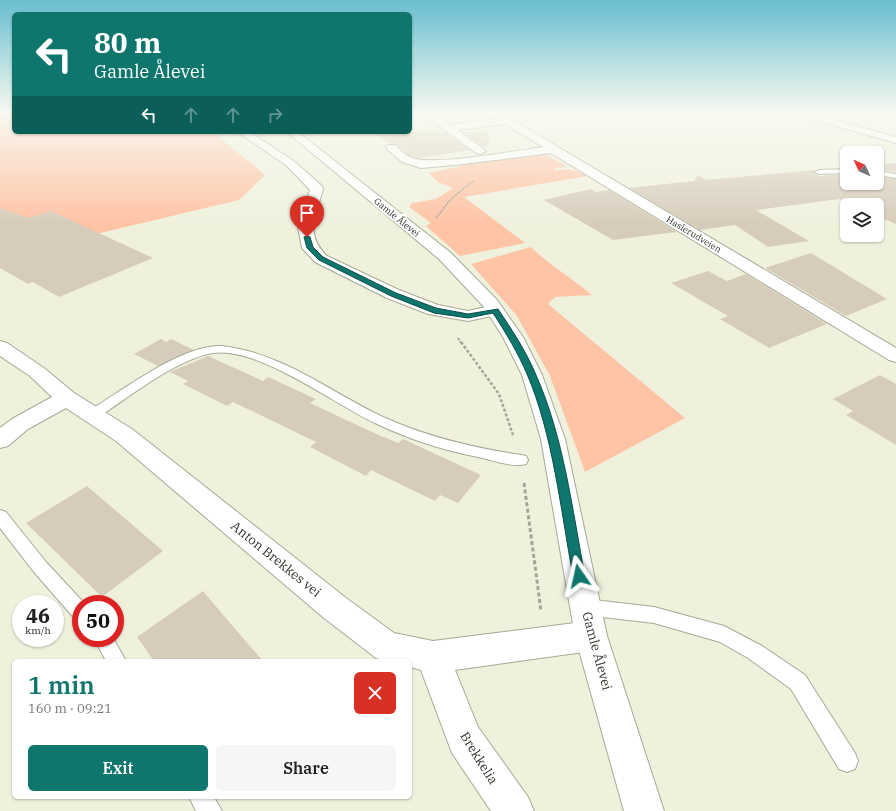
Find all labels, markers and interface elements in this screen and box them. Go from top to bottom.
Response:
text: 80 m [94,24,161,61]
icon: left [28,28,80,80]
text: Gamle Ålevei [94,60,205,83]
icon: left [138,104,160,126]
icon: ahead [180,104,202,126]
icon: ahead [222,104,244,126]
icon: right [264,104,286,126]
north arrow [840,146,884,190]
map controls [840,146,884,242]
street label: Gamle Ålevei [372,194,423,239]
pin [290,196,324,237]
button: layers [840,198,884,242]
icon: arrive [296,202,318,224]
street label: Haslerudveien [665,213,724,255]
street label: Anton Brekkes vei [227,517,325,601]
position arrow [558,555,600,597]
speed limit sign: 50 [72,595,124,647]
text: 46 [26,602,50,629]
street label: Gamle Ålevei [578,610,616,692]
text: km/h [25,624,51,637]
text: 1 min [28,669,95,701]
button: close [354,672,396,714]
text: 160 m · 09:21 [28,700,112,717]
street label: Brekkelia [456,729,502,787]
button: Exit [28,745,208,791]
button: Share [216,745,396,791]

